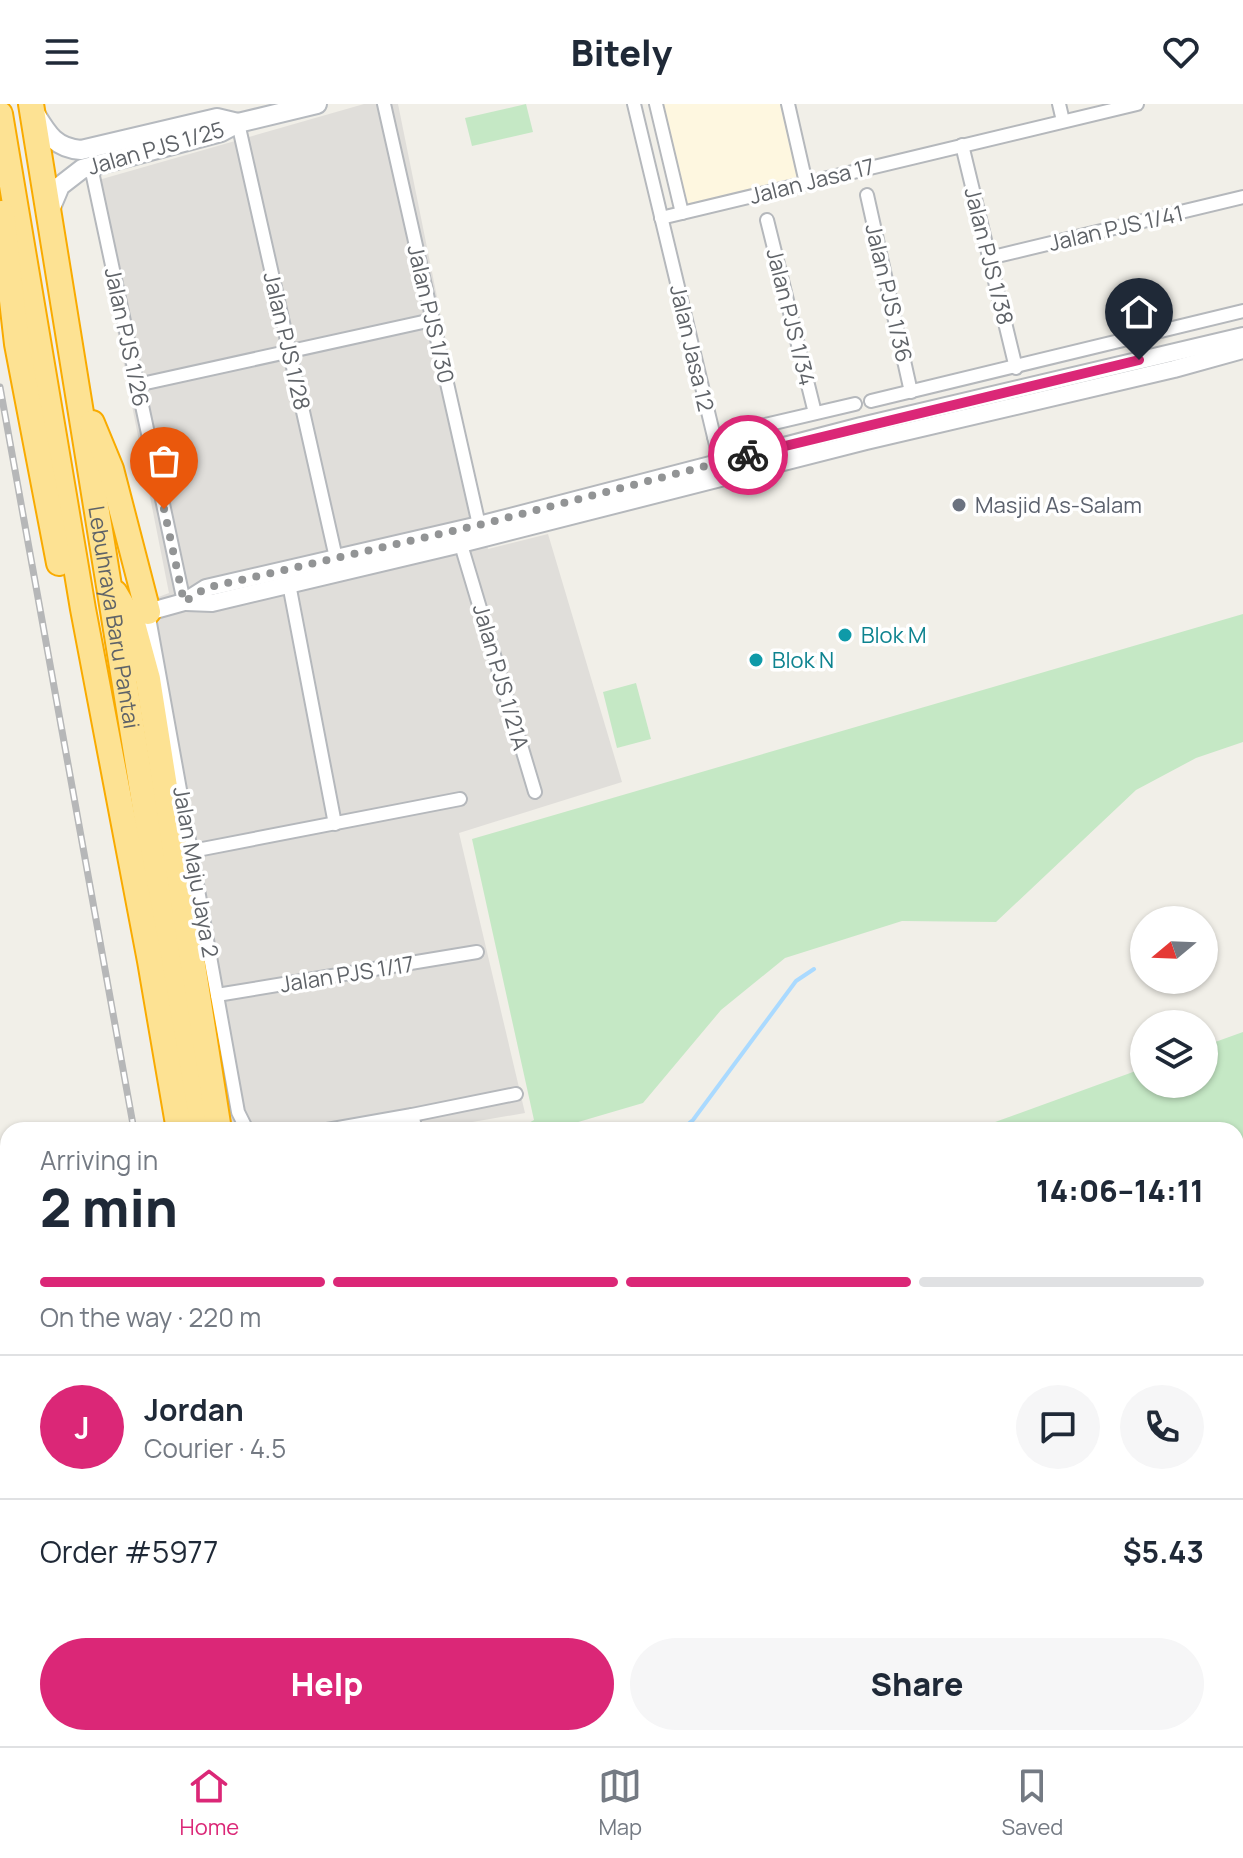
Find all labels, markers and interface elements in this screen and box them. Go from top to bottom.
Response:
text: Bitely [571,28,672,77]
icon: menu [40,30,84,74]
icon: heart [1159,30,1203,74]
street label: Jalan PJS 1/25 [84,114,228,182]
street label: Jalan Jasa 17 [747,151,877,211]
street label: Jalan PJS 1/38 [957,184,1021,328]
street label: Jalan PJS 1/41 [1046,198,1186,258]
street label: Jalan PJS 1/36 [858,221,920,365]
street label: Jalan PJS 1/30 [401,242,461,386]
street label: Jalan PJS 1/34 [759,245,823,389]
street label: Jalan PJS 1/26 [98,265,156,409]
street label: Jalan PJS 1/28 [257,269,317,413]
pin [1105,278,1173,360]
street label: Jalan Jasa 12 [663,282,721,414]
icon: home [1117,290,1161,334]
courier [708,415,788,495]
pin [130,427,198,509]
icon: bike [726,433,770,477]
icon: bag [142,439,186,483]
place label: Masjid As-Salam [975,490,1142,520]
marker: Masjid As-Salam [950,496,968,514]
street label: Lebuhraya Baru Pantai [81,504,147,731]
street label: Jalan PJS 1/21A [466,601,536,754]
place label: Blok M [861,620,926,650]
marker: Blok M [836,626,854,644]
place label: Blok N [772,645,834,675]
marker: Blok N [747,651,765,669]
street label: Jalan Maju Jaya 2 [166,784,226,960]
north arrow [1130,906,1218,994]
map controls [1130,906,1218,1098]
street label: Jalan PJS 1/17 [278,949,416,999]
button: layers [1130,1010,1218,1098]
text: Arriving in [40,1142,158,1178]
text: 14:06–14:11 [1036,1170,1204,1211]
text: 2 min [40,1172,178,1243]
text: On the way · 220 m [40,1299,261,1335]
button: chat [1016,1385,1100,1469]
button: phone [1120,1385,1204,1469]
text: Jordan [144,1389,244,1430]
text: J [74,1407,90,1448]
text: Courier · 4.5 [144,1430,286,1466]
text: Order #5977 [40,1531,218,1572]
text: $5.43 [1123,1531,1204,1572]
button: Help [40,1638,614,1730]
button: Share [630,1638,1204,1730]
tab: Home [180,1764,239,1842]
tab: Map [598,1764,642,1842]
tab: Saved [1001,1764,1063,1842]

